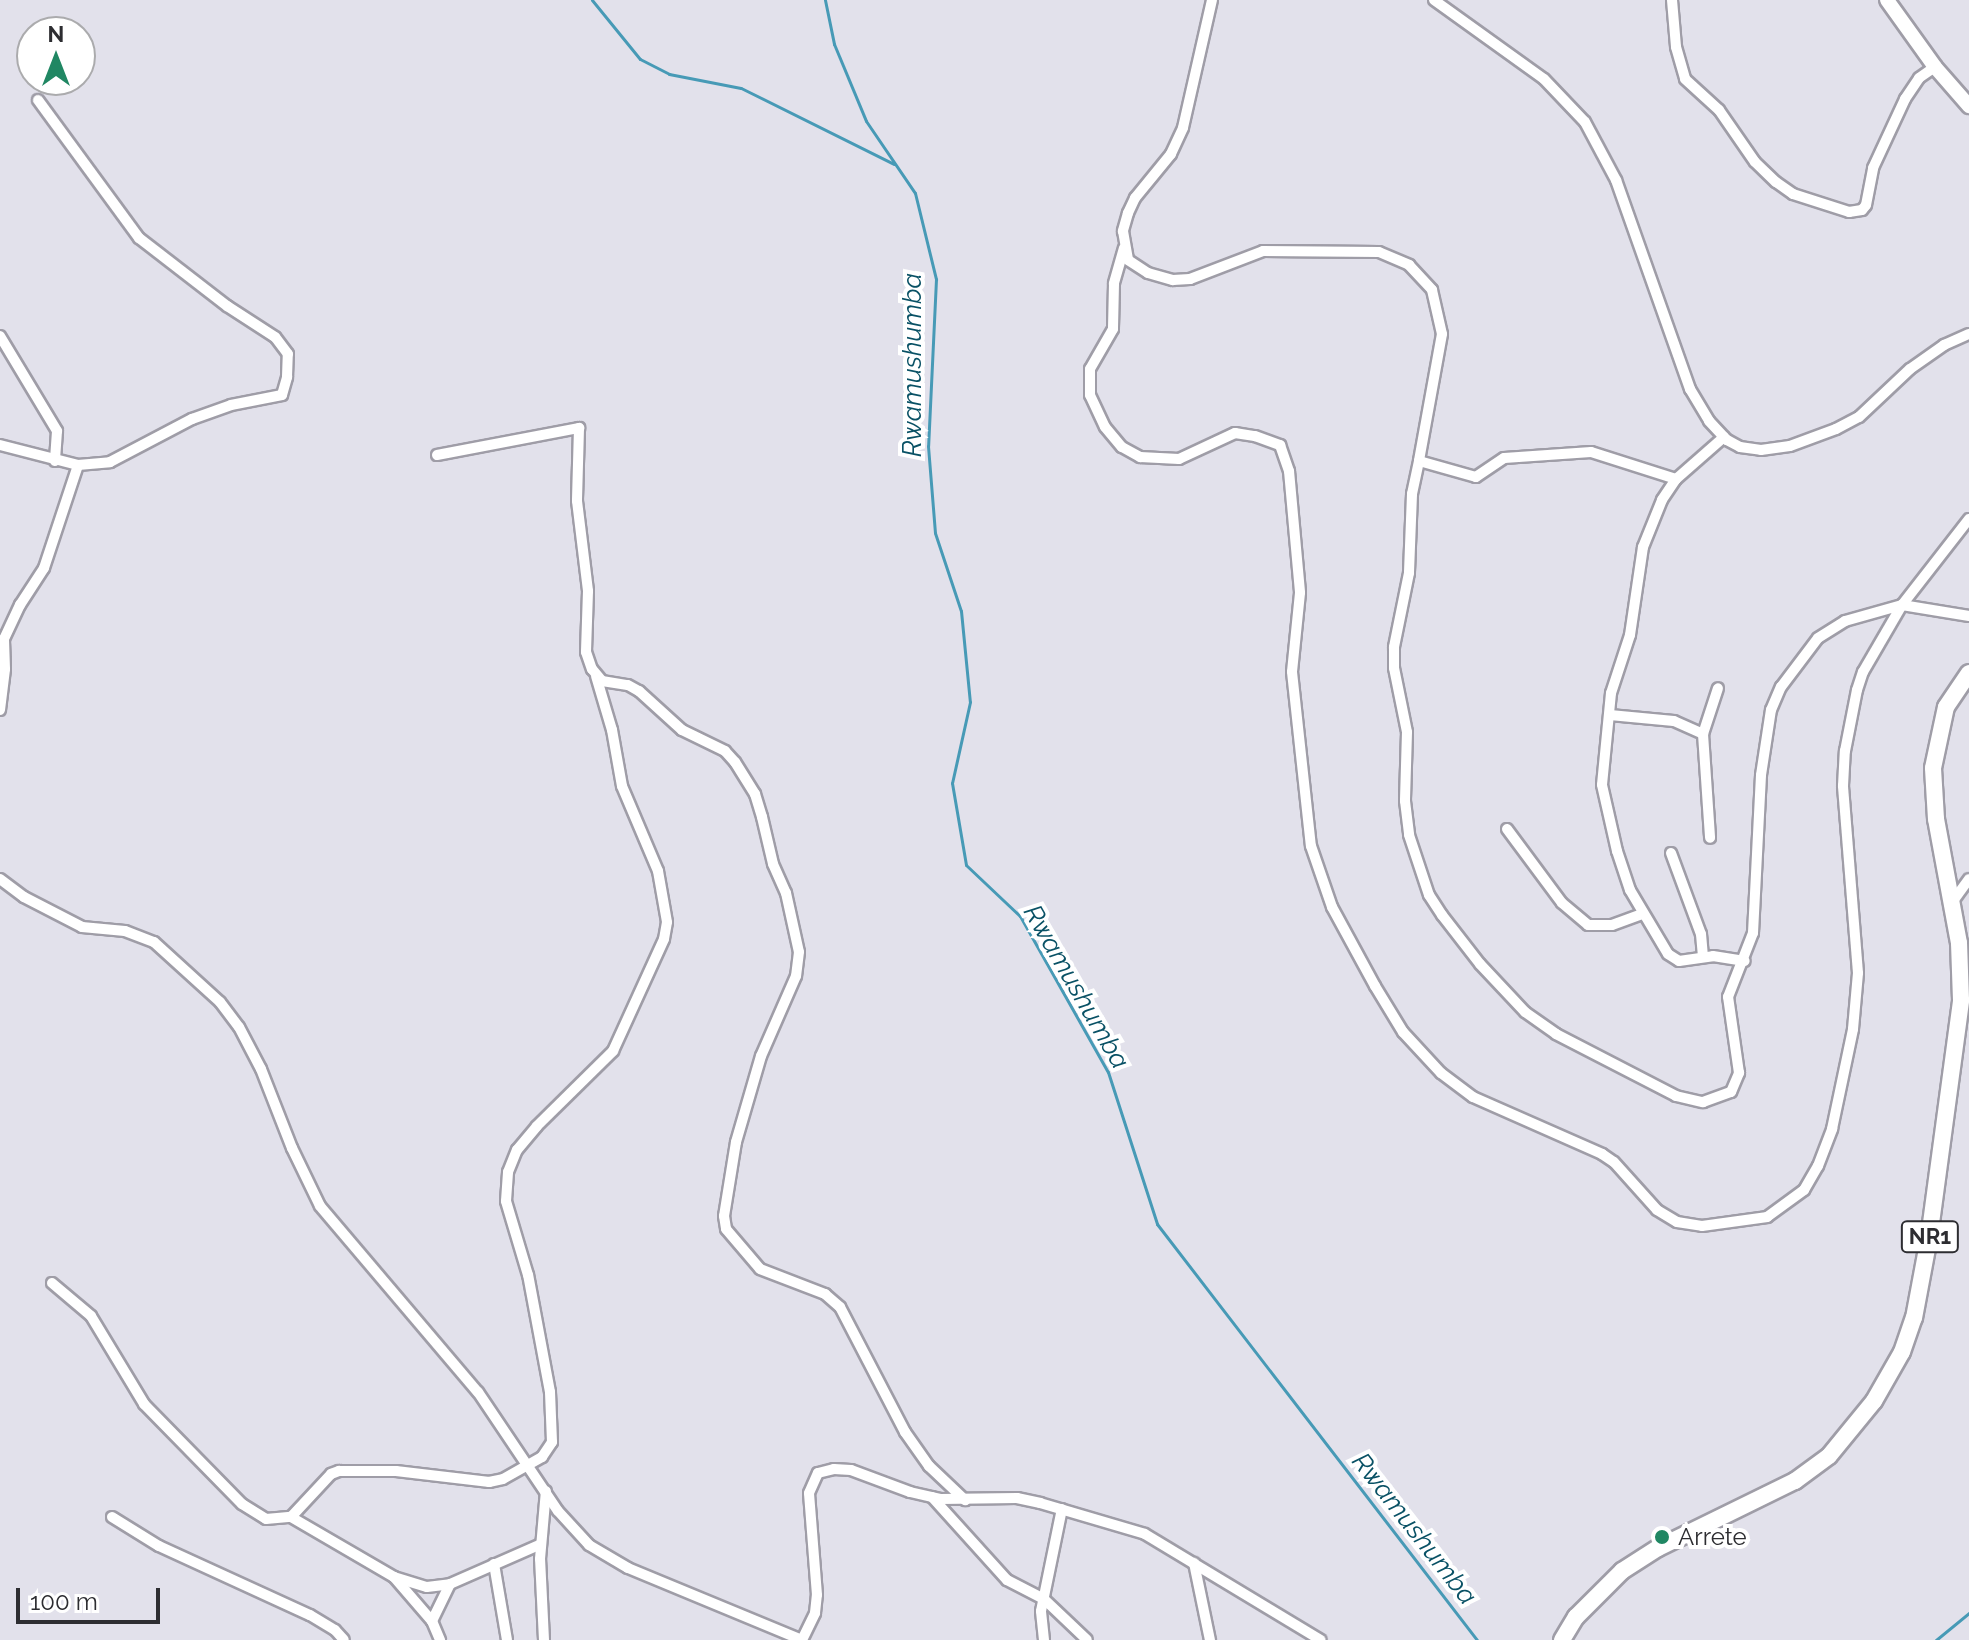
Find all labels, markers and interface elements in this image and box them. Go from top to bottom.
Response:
north arrow [16,16,96,96]
text: N [48,21,64,47]
water label: Rwamushumba [897,273,929,457]
water label: Rwamushumba [1016,899,1136,1075]
road number: NR1 [1900,1219,1960,1255]
water label: Rwamushumba [1345,1447,1483,1611]
place label: Arrete [1678,1523,1747,1551]
marker: Arrete [1653,1528,1671,1546]
scale bar [20,1572,164,1622]
text: 100 m [30,1587,98,1616]

